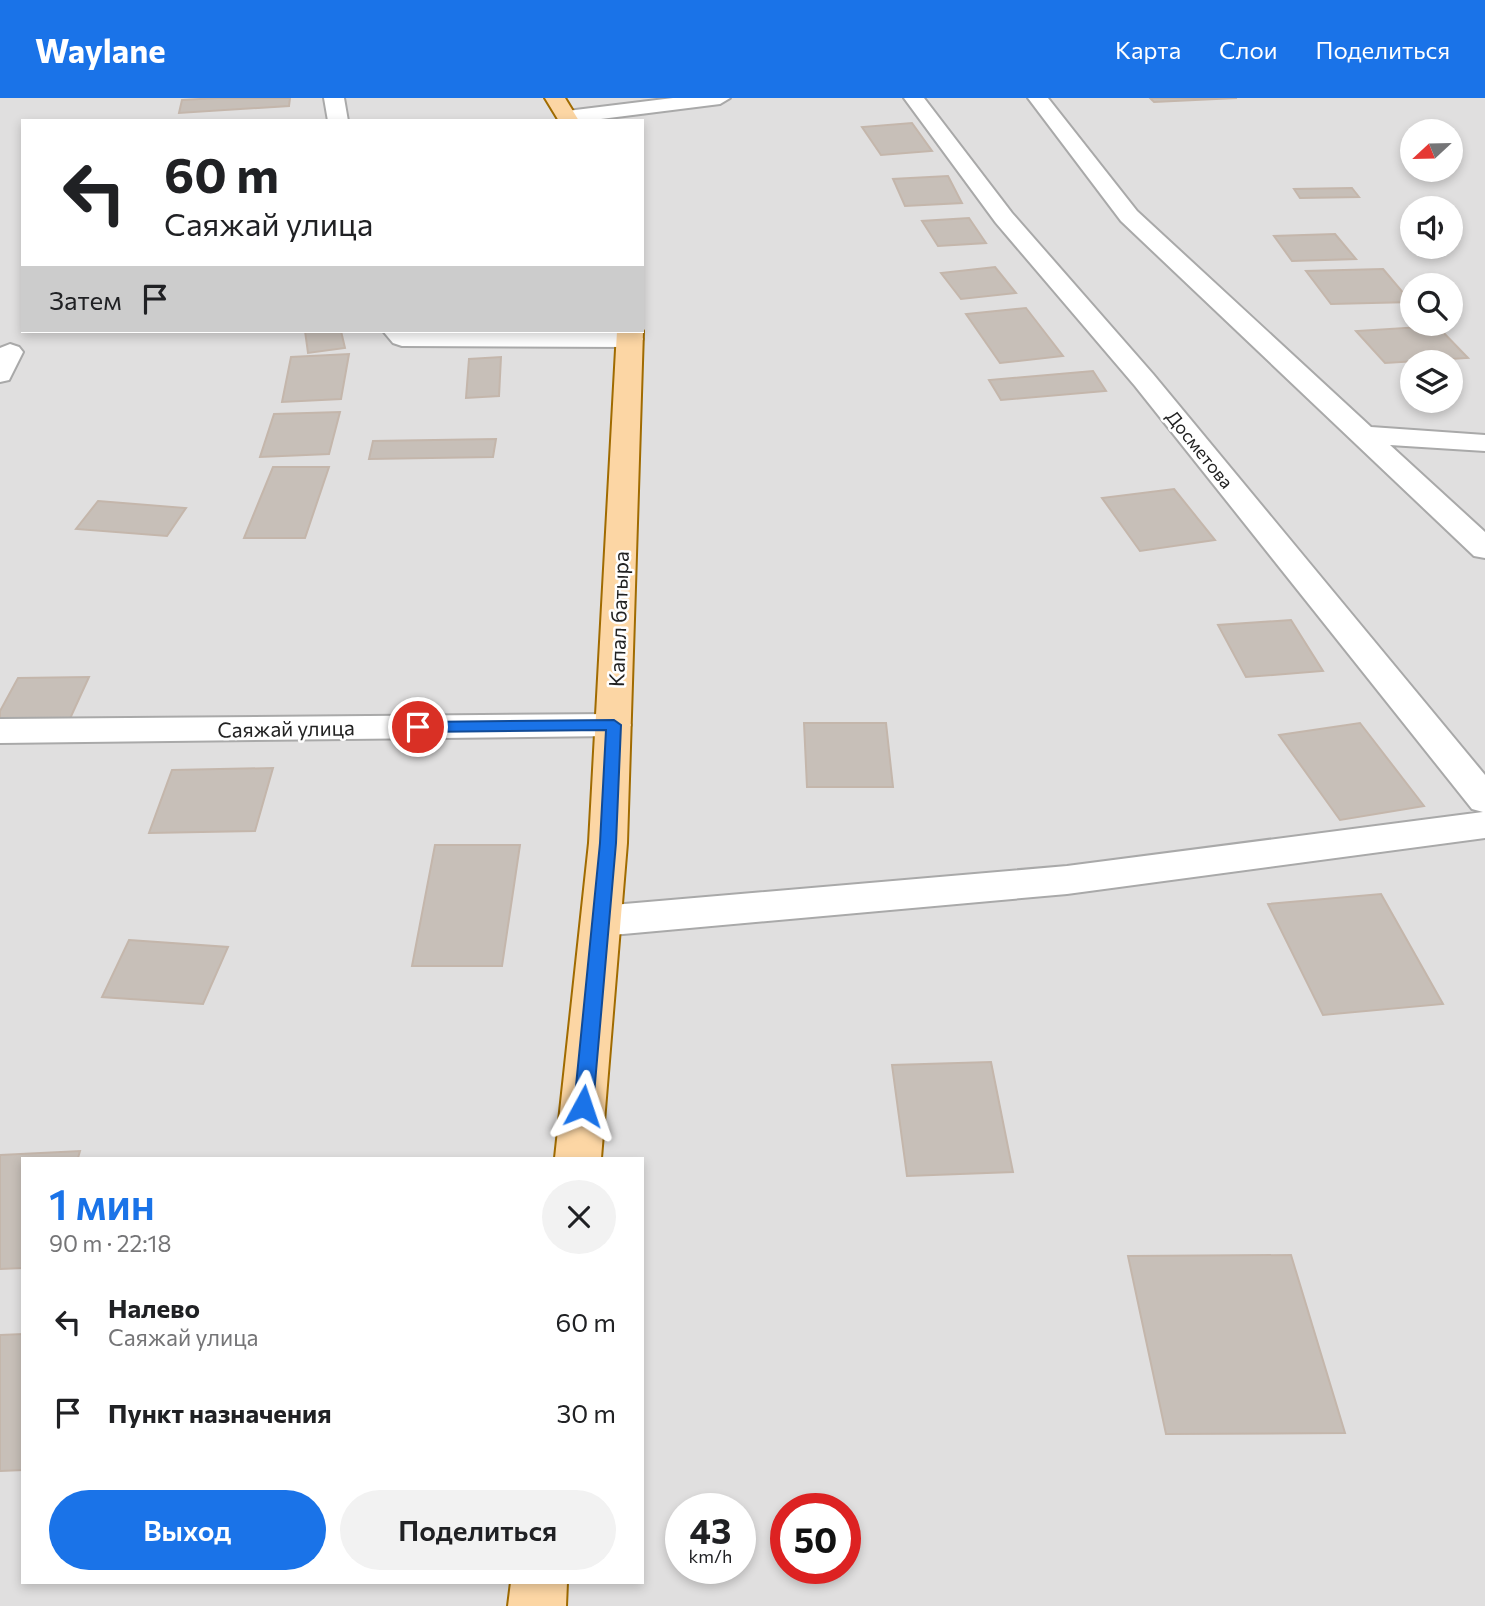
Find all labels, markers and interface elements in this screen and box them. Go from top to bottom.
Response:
text: Waylane [35,29,166,70]
text: Карта [1115,35,1181,64]
text: Слои [1219,35,1277,64]
text: Поделиться [1315,35,1450,64]
north arrow [1400,119,1463,182]
map controls [1400,119,1463,413]
text: 60 m [164,143,279,203]
icon: left [49,147,140,238]
button: sound [1400,196,1463,259]
text: Саяжай улица [164,203,373,243]
button: search [1400,273,1463,336]
icon: arrive [136,280,174,318]
text: Затем [49,284,122,315]
button: layers [1400,350,1463,413]
street label: Досметова [1162,406,1238,492]
street label: Капал батыра [603,551,633,687]
pin [388,697,448,757]
icon: arrive [399,708,437,746]
street label: Саяжай улица [217,714,355,742]
position arrow [546,1069,620,1143]
text: 1 мин [49,1177,155,1229]
button: close [542,1180,616,1254]
text: 90 m · 22:18 [49,1229,171,1257]
text: Налево [108,1292,200,1323]
icon: left [49,1303,87,1341]
text: 60 m [556,1306,616,1337]
text: Саяжай улица [108,1323,258,1351]
icon: arrive [49,1394,87,1432]
text: Пункт назначения [108,1397,332,1428]
text: 30 m [557,1397,616,1428]
button: Выход [49,1490,326,1570]
button: Поделиться [340,1490,616,1570]
speed limit sign: 50 [770,1493,861,1584]
text: 43 [690,1508,731,1551]
text: km/h [689,1545,732,1567]

